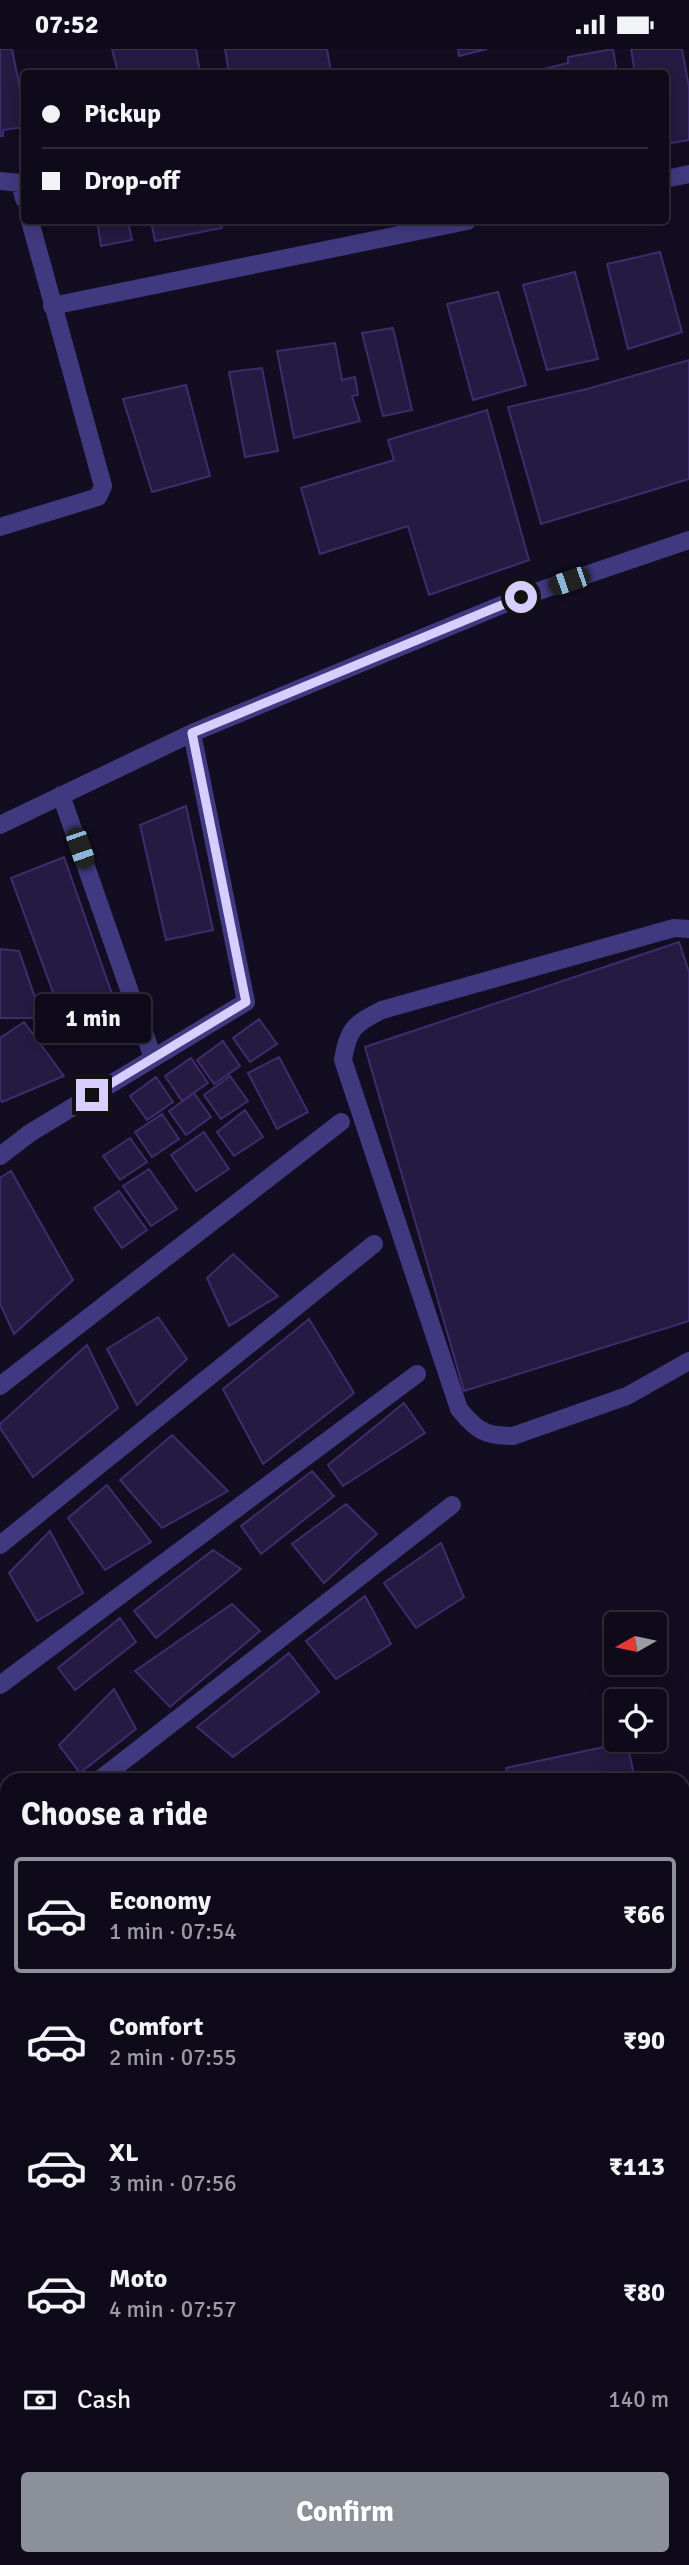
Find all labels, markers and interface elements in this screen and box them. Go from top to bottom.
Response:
text: 07:52 [35,9,99,41]
text: Pickup [84,98,161,130]
text: Drop-off [84,165,180,197]
car [546,564,593,598]
route start [505,581,537,613]
car [64,825,97,871]
callout: 1 min [34,993,150,1042]
text: 1 min [65,1004,121,1033]
route end [76,1079,108,1111]
north arrow [604,1612,667,1675]
map controls [604,1612,667,1752]
button: locate [604,1689,667,1752]
text: Choose a ride [21,1795,208,1834]
icon: car [25,1884,88,1947]
text: Economy [109,1885,211,1917]
text: ₹66 [623,1899,665,1931]
text: 1 min · 07:54 [109,1917,237,1946]
icon: car [25,2010,88,2073]
text: Comfort [109,2011,203,2043]
text: ₹90 [623,2025,665,2057]
text: 2 min · 07:55 [109,2043,237,2072]
icon: car [25,2136,88,2199]
text: XL [109,2137,139,2169]
text: ₹113 [609,2151,665,2183]
text: 3 min · 07:56 [109,2169,237,2198]
icon: car [25,2262,88,2325]
text: Moto [109,2263,167,2295]
text: ₹80 [623,2277,665,2309]
text: 4 min · 07:57 [109,2295,237,2324]
icon: cash [21,2381,59,2419]
text: Cash [77,2384,131,2416]
text: 140 m [608,2385,669,2414]
button: Confirm [21,2472,669,2552]

